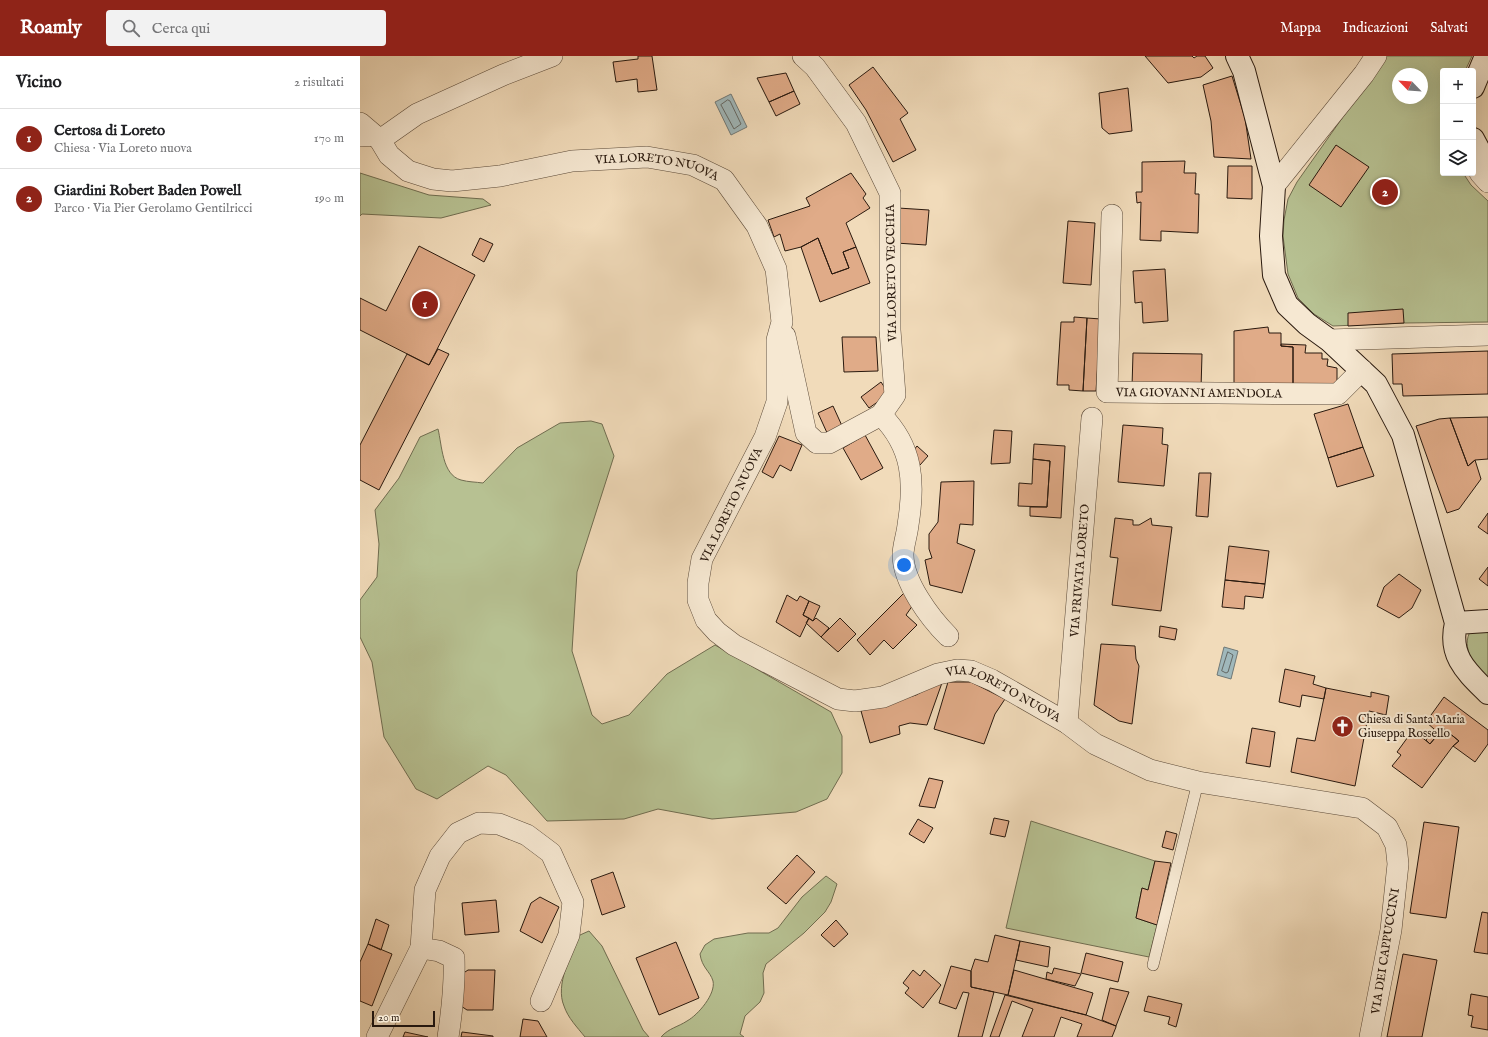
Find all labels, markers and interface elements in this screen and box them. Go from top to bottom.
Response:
search box [106,10,386,46]
text: Roamly [20,16,82,40]
icon: search [120,17,142,39]
text: Cerca qui [152,19,210,38]
text: Mappa [1280,19,1321,37]
text: Indicazioni [1343,19,1408,37]
text: Salvati [1430,19,1468,37]
north arrow [1392,68,1428,104]
map controls [1440,68,1476,176]
button: + [1440,68,1476,104]
text: Vicino [16,72,62,93]
text: 2 risultati [294,74,344,91]
button: − [1440,104,1476,140]
text: Certosa di Loreto [54,121,165,140]
text: 1 [27,130,31,147]
text: 170 m [314,130,344,147]
text: Chiesa · Via Loreto nuova [54,140,192,157]
button: layers [1440,140,1476,176]
street label: VIA LORETO NUOVA [594,150,722,185]
pin: 2 [1372,177,1398,207]
text: Giardini Robert Baden Powell [54,181,241,200]
text: 2 [26,190,32,207]
text: 190 m [314,190,344,207]
text: Parco · Via Pier Gerolamo Gentilricci [54,200,252,217]
street label: VIA LORETO VECCHIA [883,203,900,343]
pin: 1 [412,289,438,319]
street label: VIA GIOVANNI AMENDOLA [1115,385,1283,402]
street label: VIA LORETO NUOVA [697,444,766,566]
street label: VIA PRIVATA LORETO [1067,503,1093,639]
your location [894,555,914,575]
street label: VIA LORETO NUOVA [943,663,1064,726]
place label: Chiesa di Santa Maria Giuseppa Rossello [1358,712,1466,742]
church icon: Chiesa di Santa Maria Giuseppa Rossello [1329,713,1355,739]
street label: VIA DEI CAPPUCCINI [1368,887,1403,1016]
scale bar [372,1009,435,1028]
text: 20 m [378,1011,399,1025]

